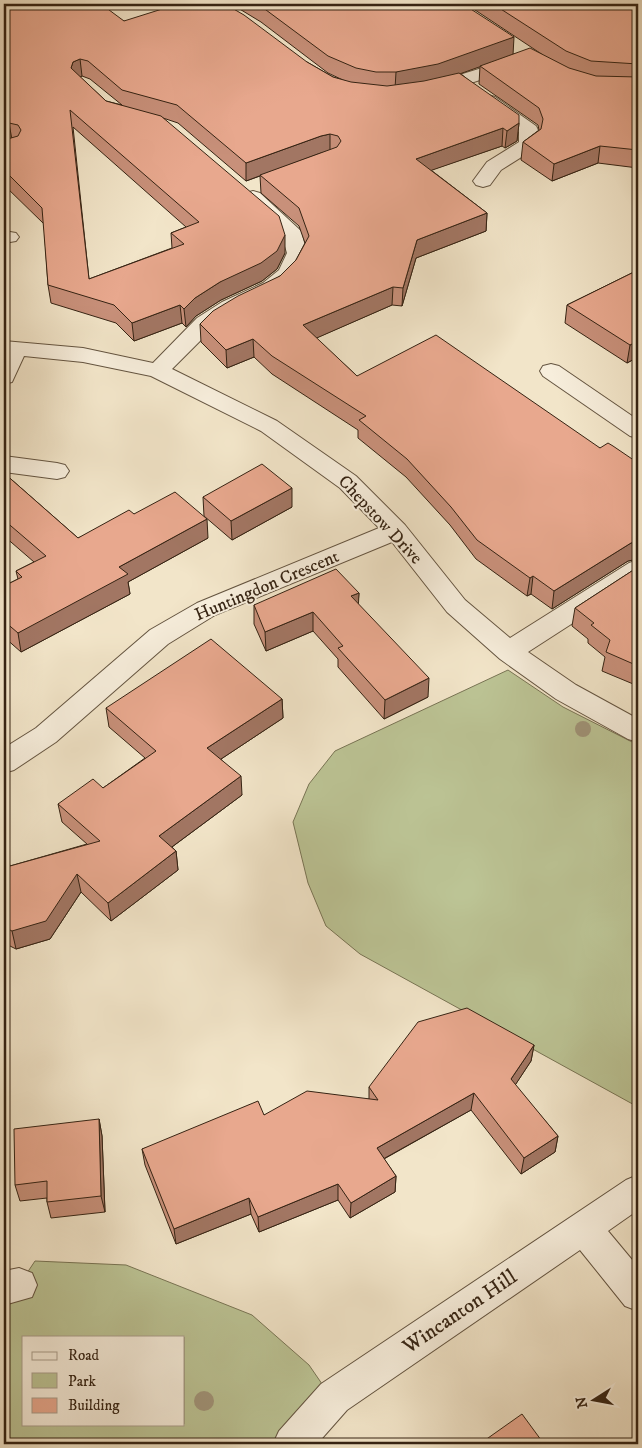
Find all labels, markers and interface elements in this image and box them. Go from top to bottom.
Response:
street label: Chepstow Drive [333,471,427,569]
street label: Huntingdon Crescent [191,546,343,626]
street label: Wincanton Hill [397,1264,523,1360]
legend [22,1336,185,1426]
text: Road [68,1346,100,1365]
text: Park [68,1372,97,1391]
north arrow [570,1376,620,1426]
text: N [572,1394,592,1410]
text: Building [68,1396,120,1415]

